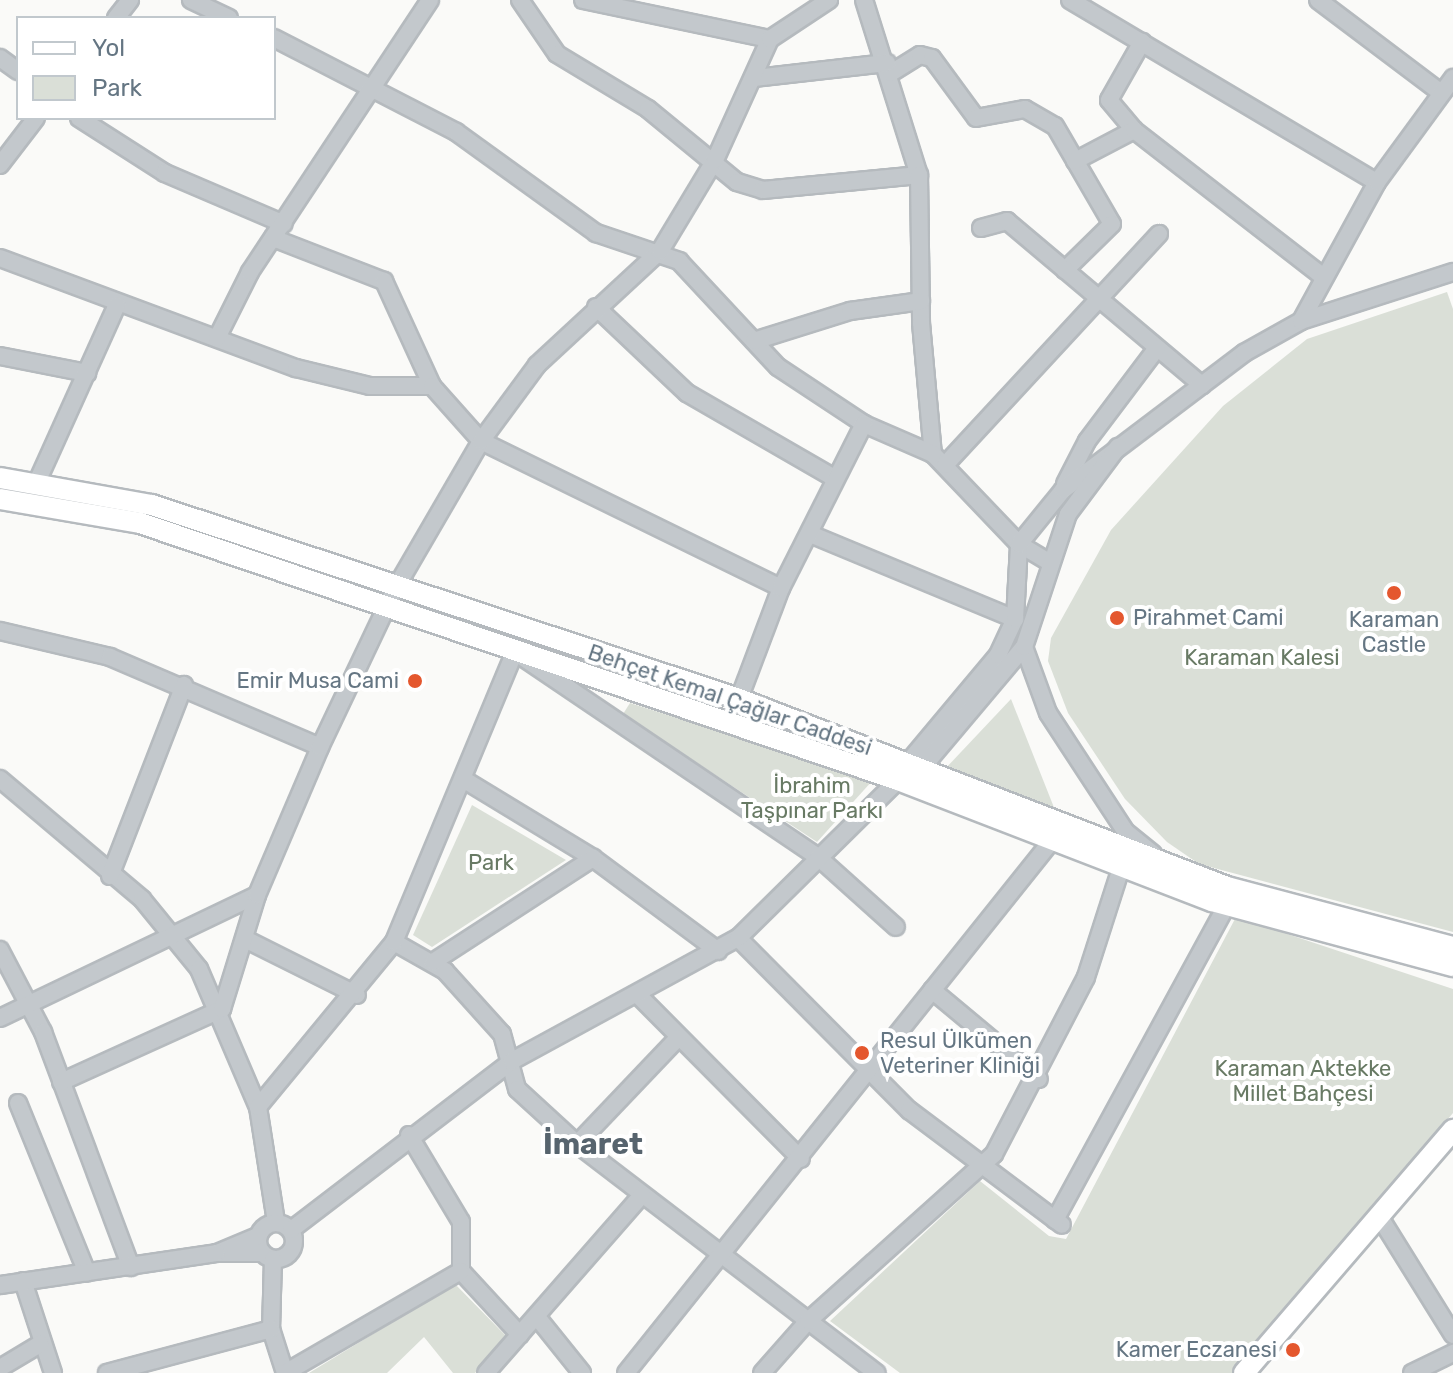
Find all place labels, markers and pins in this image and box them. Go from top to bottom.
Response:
marker: Karaman Castle [1385,584,1403,602]
place label: Pirahmet Cami [1133,605,1284,631]
place label: Karaman Castle [1349,606,1439,658]
marker: Pirahmet Cami [1108,609,1126,627]
place label: Emir Musa Cami [236,668,399,694]
marker: Emir Musa Cami [406,672,424,690]
place label: Resul Ülkümen Veteriner Kliniği [880,1027,1041,1078]
marker: Resul Ülkümen Veteriner Kliniği [851,1042,873,1064]
place label: Kamer Eczanesi [1115,1337,1277,1363]
marker: Kamer Eczanesi [1284,1341,1302,1359]

